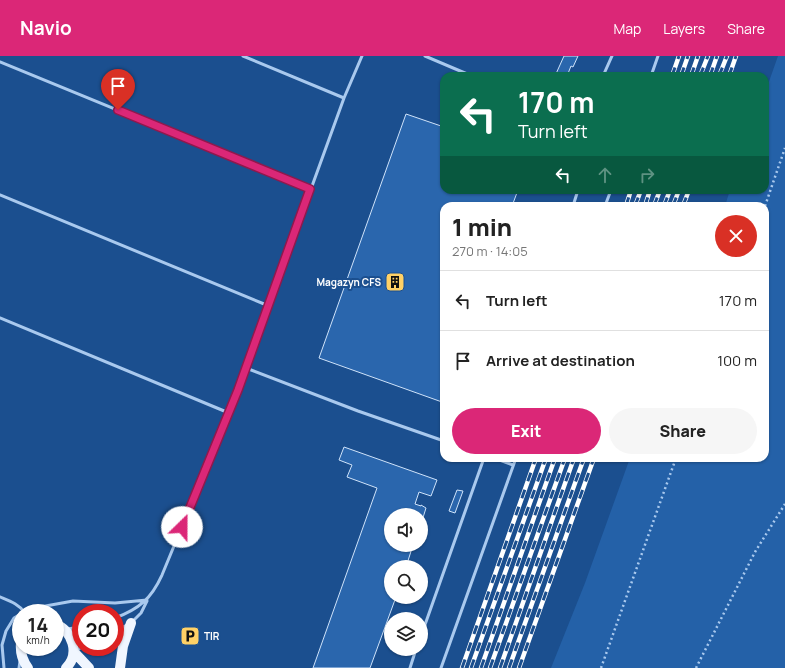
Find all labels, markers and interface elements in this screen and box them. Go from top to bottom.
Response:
text: Navio [20,15,72,41]
text: Map [613,19,641,38]
text: Layers [663,19,705,38]
text: Share [727,19,765,38]
pin [101,69,135,110]
icon: arrive [107,75,129,97]
text: 170 m [518,83,594,121]
icon: left [452,88,504,140]
text: Turn left [518,119,588,143]
icon: left [552,164,574,186]
icon: ahead [594,164,616,186]
icon: right [636,164,658,186]
text: 1 min [452,210,512,243]
button: close [715,215,757,257]
text: 270 m · 14:05 [452,242,528,260]
building icon: Magazyn CFS [384,271,406,293]
place label: Magazyn CFS [317,275,381,289]
icon: left [452,290,474,312]
text: Turn left [486,290,548,311]
text: 170 m [719,290,757,311]
icon: arrive [452,350,474,372]
text: Arrive at destination [486,350,635,371]
text: 100 m [717,350,757,371]
button: Exit [452,408,601,454]
button: Share [609,408,757,454]
position arrow [161,506,203,548]
map controls [384,508,428,656]
button: sound [384,508,428,552]
button: search [384,560,428,604]
speed limit sign: 20 [72,604,124,656]
text: 14 [28,611,48,638]
button: layers [384,612,428,656]
parking icon: TIR [179,625,201,647]
place label: TIR [204,629,220,643]
text: km/h [26,633,50,647]

